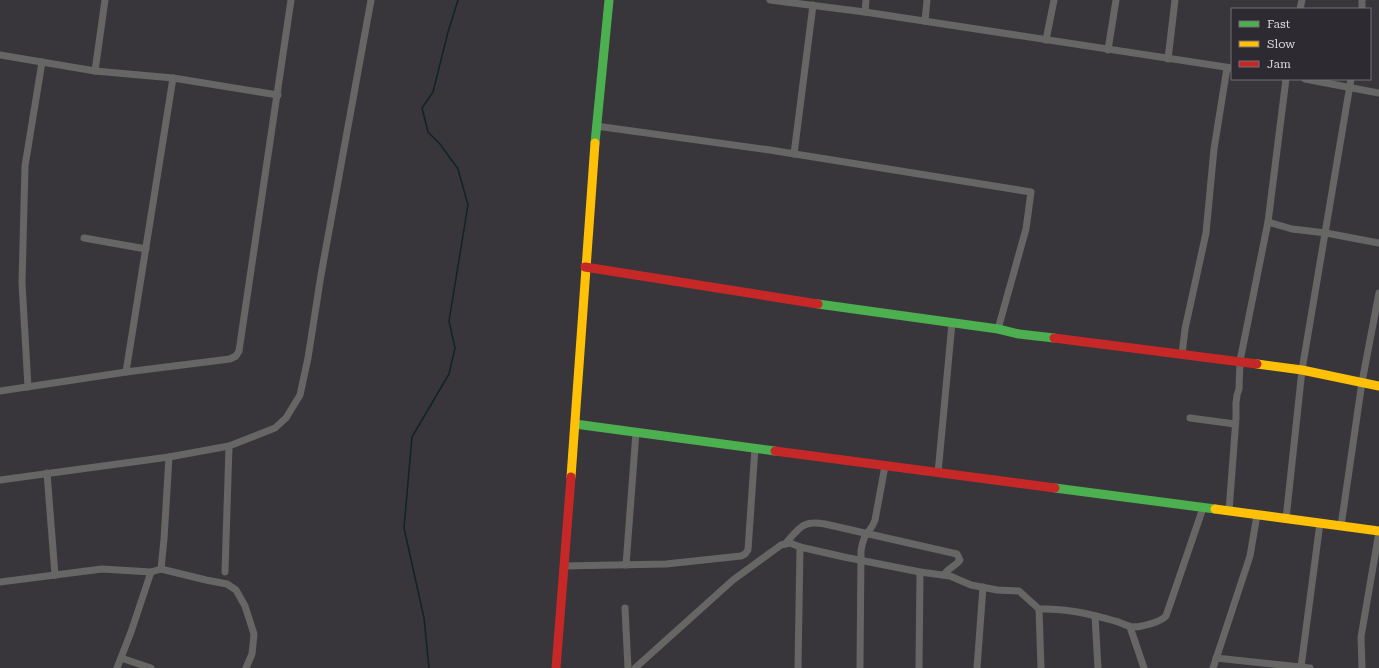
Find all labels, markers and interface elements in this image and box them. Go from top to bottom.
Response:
legend [1231,8,1371,80]
text: Fast [1267,17,1291,31]
text: Slow [1267,37,1295,51]
text: Jam [1267,57,1291,71]

